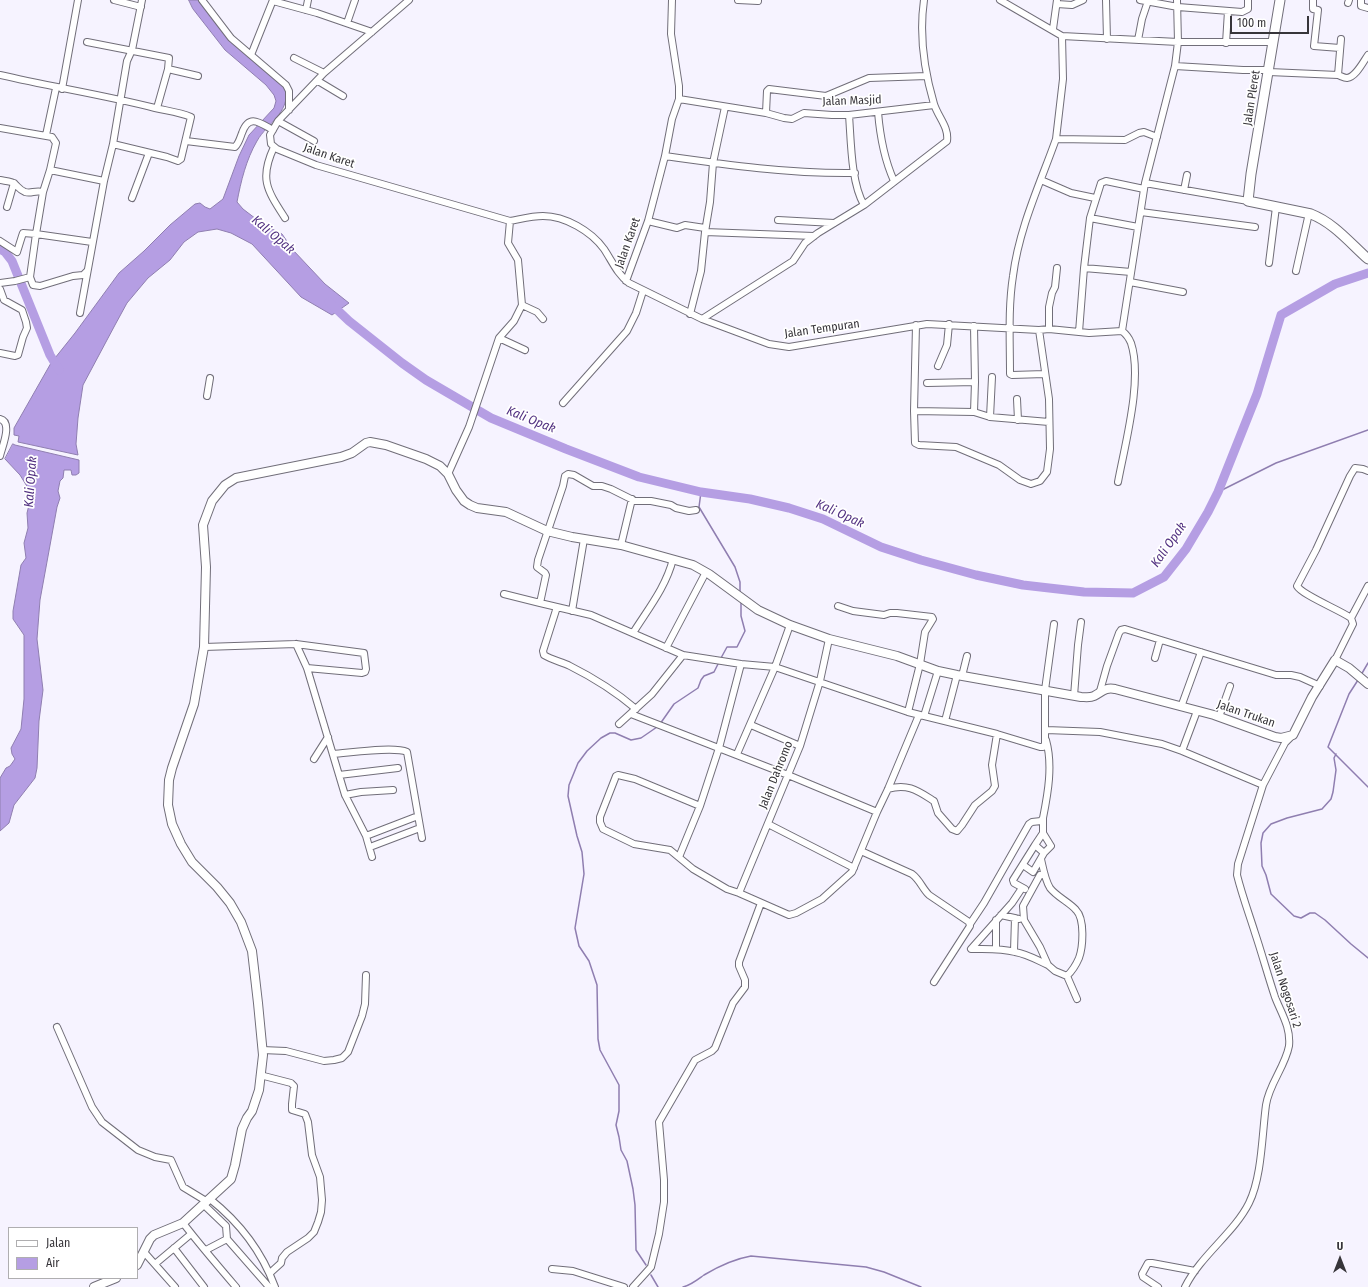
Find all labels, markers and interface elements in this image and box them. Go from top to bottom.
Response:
scale bar [1232,8,1311,34]
text: 100 m [1237,16,1266,30]
street label: Jalan Pleret [1241,69,1263,127]
street label: Jalan Masjid [822,93,882,109]
street label: Jalan Karet [302,141,356,171]
water label: Kali Opak [248,213,298,257]
street label: Jalan Karet [612,216,644,270]
street label: Jalan Tempuran [783,317,861,341]
water label: Kali Opak [504,403,558,437]
water label: Kali Opak [21,456,41,508]
water label: Kali Opak [813,496,867,532]
water label: Kali Opak [1148,520,1190,570]
street label: Jalan Trukan [1215,697,1277,731]
street label: Jalan Dahromo [756,739,796,811]
street label: Jalan Nogosari 2 [1266,950,1304,1030]
legend [8,1227,138,1279]
text: Jalan [46,1236,70,1250]
north arrow [1320,1239,1360,1279]
text: U [1337,1240,1343,1253]
text: Air [46,1256,60,1270]

